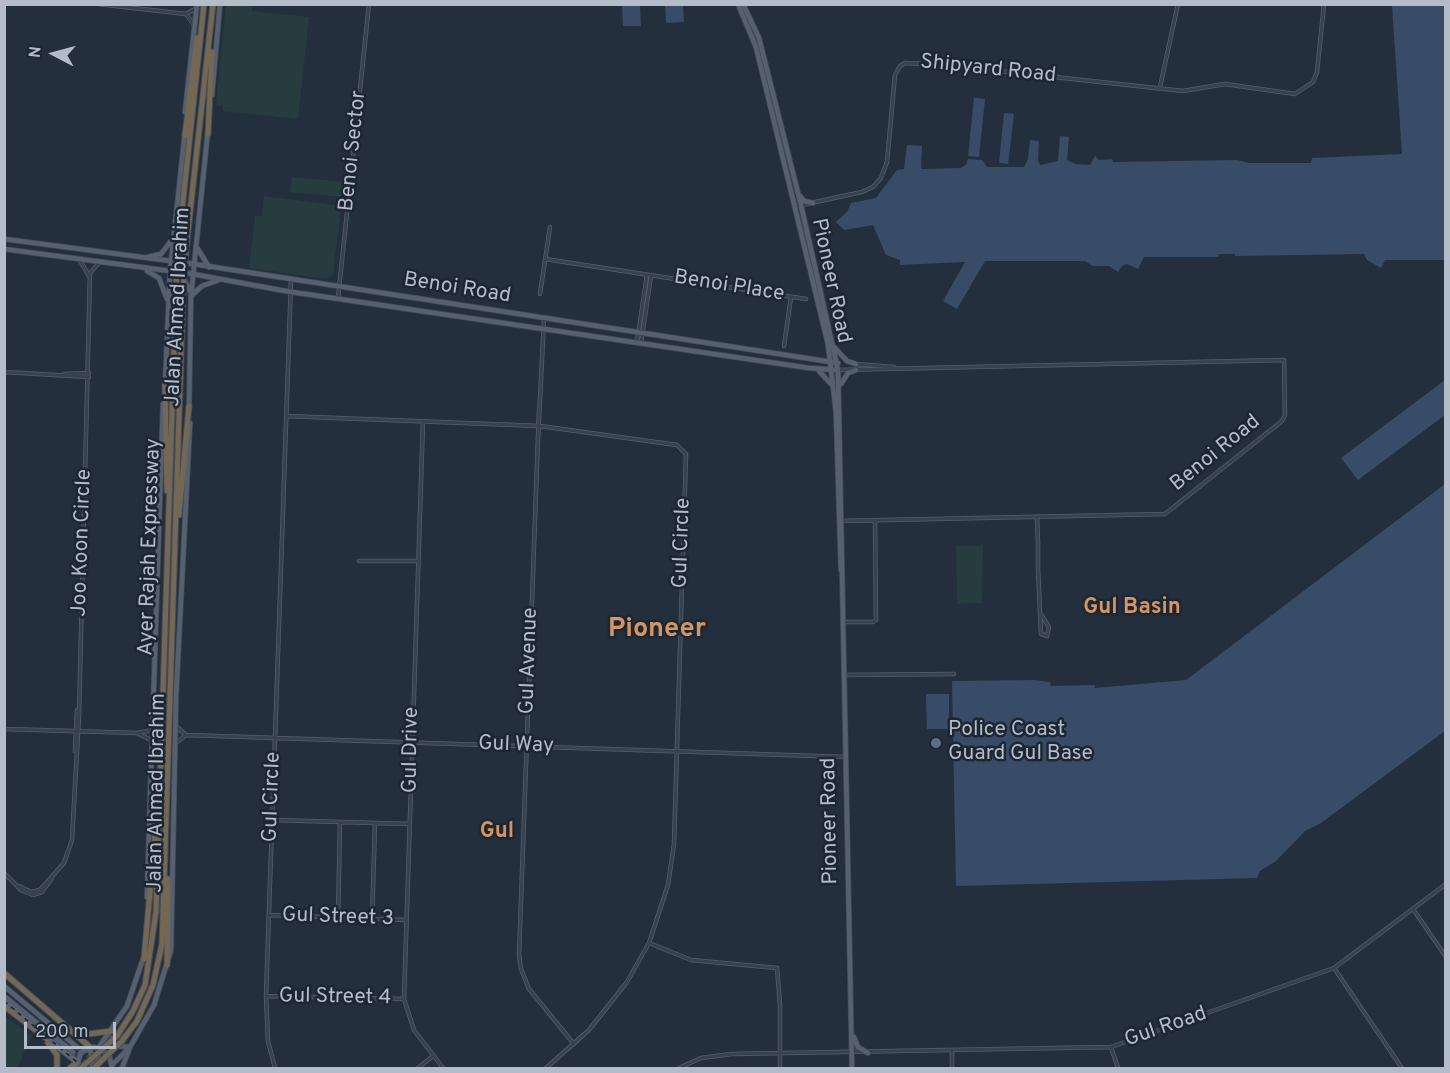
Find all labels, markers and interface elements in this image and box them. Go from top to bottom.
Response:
north arrow [24,24,84,84]
text: N [26,45,47,59]
street label: Shipyard Road [919,50,1057,90]
street label: Benoi Sector [335,89,373,213]
street label: Jalan Ahmad Ibrahim [161,207,197,407]
street label: Pioneer Road [804,216,856,346]
street label: Benoi Place [672,266,786,308]
street label: Benoi Road [402,268,512,310]
street label: Benoi Road [1166,410,1266,498]
street label: Ayer Rajah Expressway [135,438,167,656]
street label: Joo Koon Circle [68,469,98,617]
street label: Gul Circle [669,497,697,589]
district label: Gul Basin [1083,596,1181,622]
street label: Gul Avenue [516,607,544,715]
district label: Pioneer [608,615,706,647]
street label: Jalan Ahmad Ibrahim [144,693,172,893]
street label: Gul Drive [399,707,425,793]
place label: Police Coast Guard Gul Base [948,718,1093,768]
street label: Gul Way [478,732,554,760]
marker: Police Coast Guard Gul Base [929,736,943,750]
street label: Gul Circle [259,751,287,843]
street label: Pioneer Road [817,757,845,885]
district label: Gul [480,820,514,846]
street label: Gul Street 3 [282,903,394,933]
street label: Gul Street 4 [279,984,391,1012]
street label: Gul Road [1122,1002,1210,1054]
scale bar [27,1010,118,1048]
text: 200 m [35,1021,88,1044]

